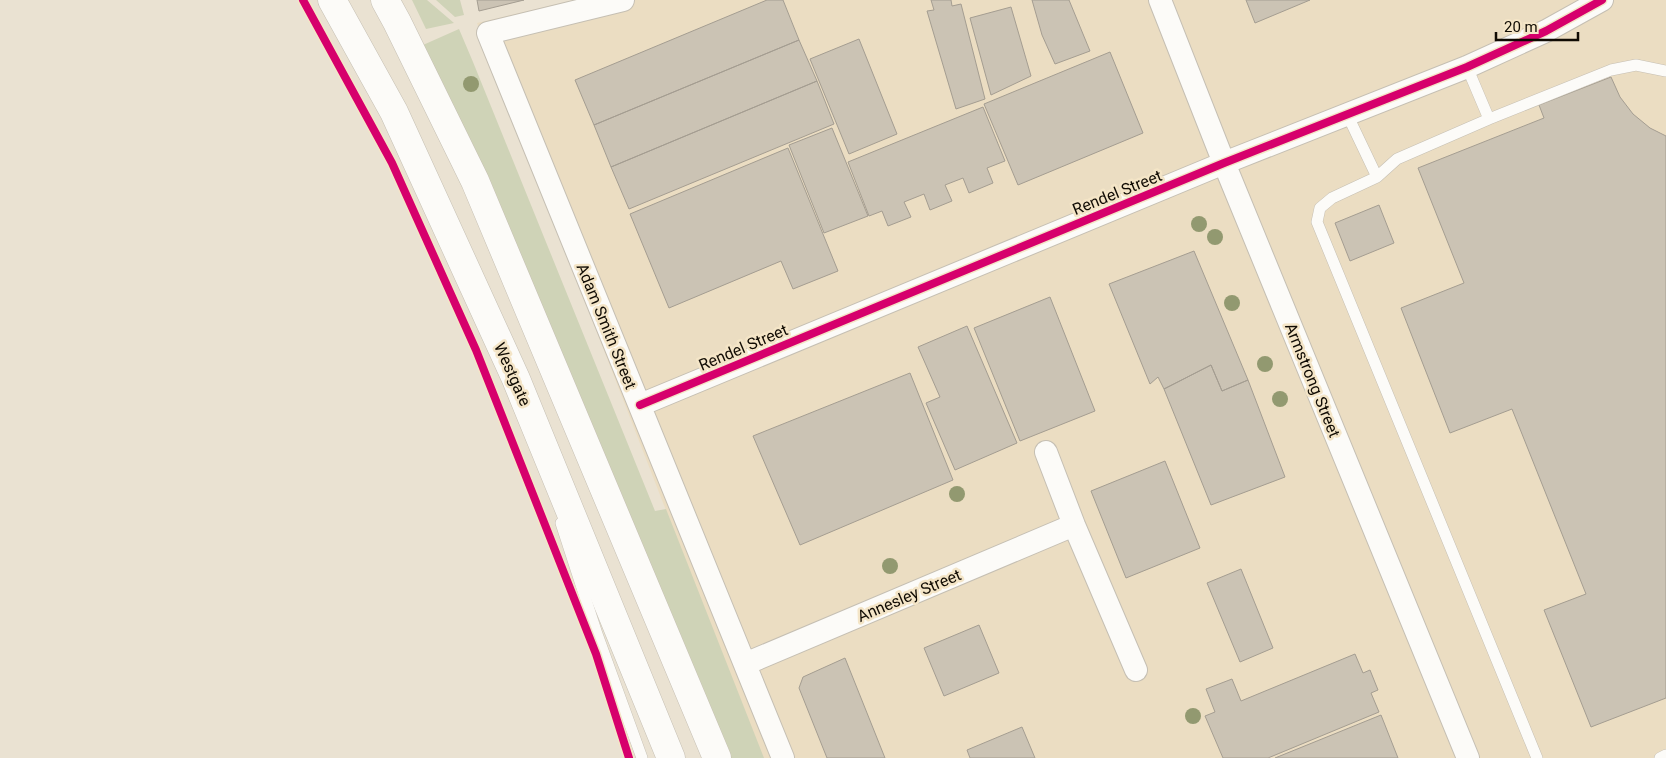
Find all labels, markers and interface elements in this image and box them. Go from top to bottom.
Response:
scale bar [1496,10,1578,42]
text: 20 m [1504,18,1538,36]
street label: Rendel Street [1070,166,1165,219]
street label: Adam Smith Street [573,261,640,392]
street label: Rendel Street [696,320,791,375]
street label: Armstrong Street [1281,320,1344,440]
street label: Westgate [490,340,535,409]
street label: Annesley Street [854,565,964,626]

